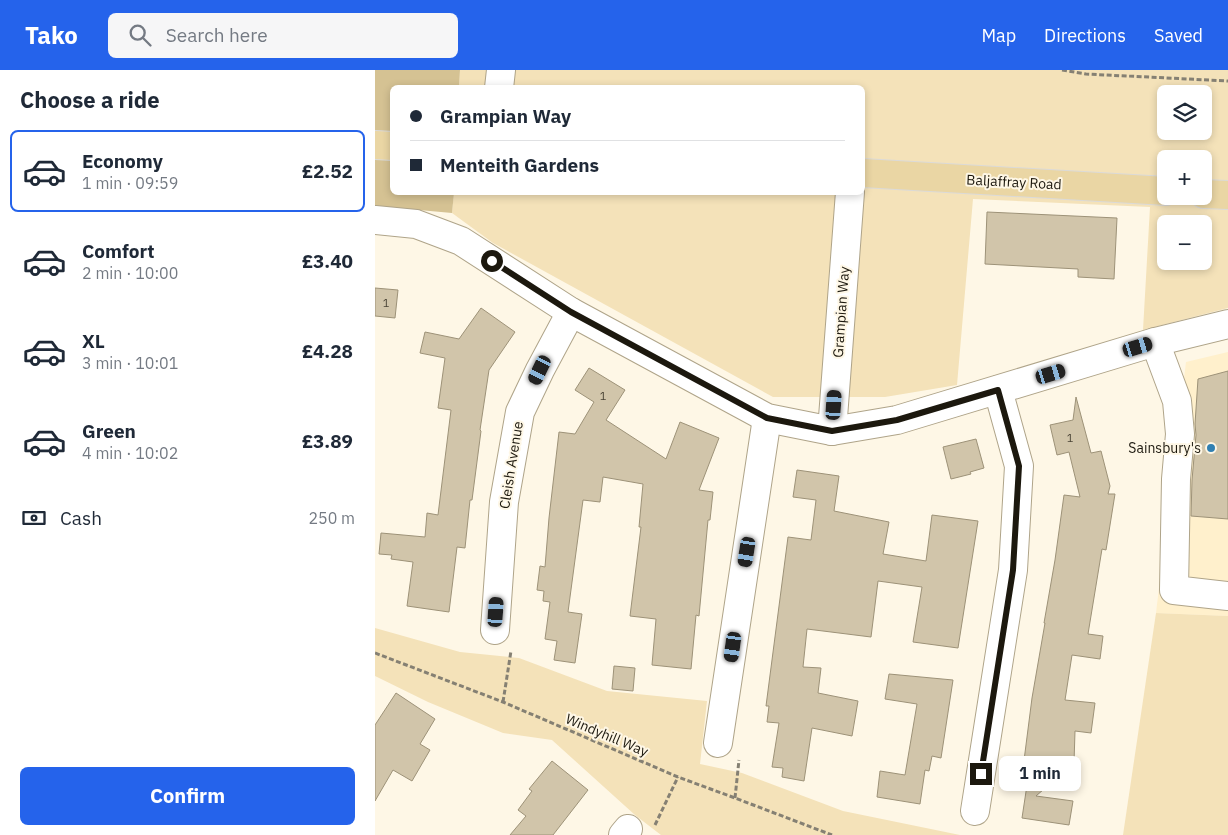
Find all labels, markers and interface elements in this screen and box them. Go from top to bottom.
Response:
search box [108,13,458,58]
text: Tako [25,19,78,51]
icon: search [126,21,154,49]
text: Search here [166,23,268,47]
text: Map [981,24,1016,47]
text: Directions [1044,24,1126,47]
text: Saved [1154,24,1203,47]
text: Choose a ride [20,85,160,114]
map controls [1157,85,1212,270]
button: layers [1157,85,1212,140]
text: Grampian Way [440,104,571,128]
icon: car [22,149,67,194]
text: Economy [82,149,163,173]
button: + [1157,150,1212,205]
text: Menteith Gardens [440,153,599,177]
text: £2.52 [302,159,353,183]
street label: Baljaffray Road [966,171,1062,193]
text: 1 min · 09:59 [82,173,178,193]
button: − [1157,215,1212,270]
icon: car [22,239,67,284]
text: Comfort [82,239,155,263]
text: £3.40 [302,249,353,273]
route start [481,250,503,272]
text: 2 min · 10:00 [82,263,178,283]
street label: Grampian Way [829,266,853,358]
house number: 1 [383,296,390,310]
icon: car [22,329,67,374]
text: XL [82,329,105,353]
car [1121,335,1154,359]
text: £4.28 [302,339,353,363]
text: 3 min · 10:01 [82,353,178,373]
car [526,353,553,387]
car [1034,362,1067,386]
house number: 1 [600,389,607,403]
car [825,390,842,420]
icon: car [22,419,67,464]
text: Green [82,419,136,443]
street label: Cleish Avenue [495,420,527,510]
text: £3.89 [302,429,353,453]
house number: 1 [1067,431,1074,445]
place label: Sainsbury's [1128,439,1201,457]
marker: Sainsbury's [1205,442,1217,454]
text: 4 min · 10:02 [82,443,178,463]
icon: cash [20,504,48,532]
text: Cash [60,506,102,530]
text: 250 m [308,508,355,528]
car [737,536,756,568]
car [487,597,504,627]
car [723,631,742,663]
street label: Windyhill Way [563,710,651,760]
callout: 1 min [999,756,1081,792]
route end [970,763,992,785]
text: 1 min [1019,763,1061,783]
button: Confirm [20,767,355,825]

